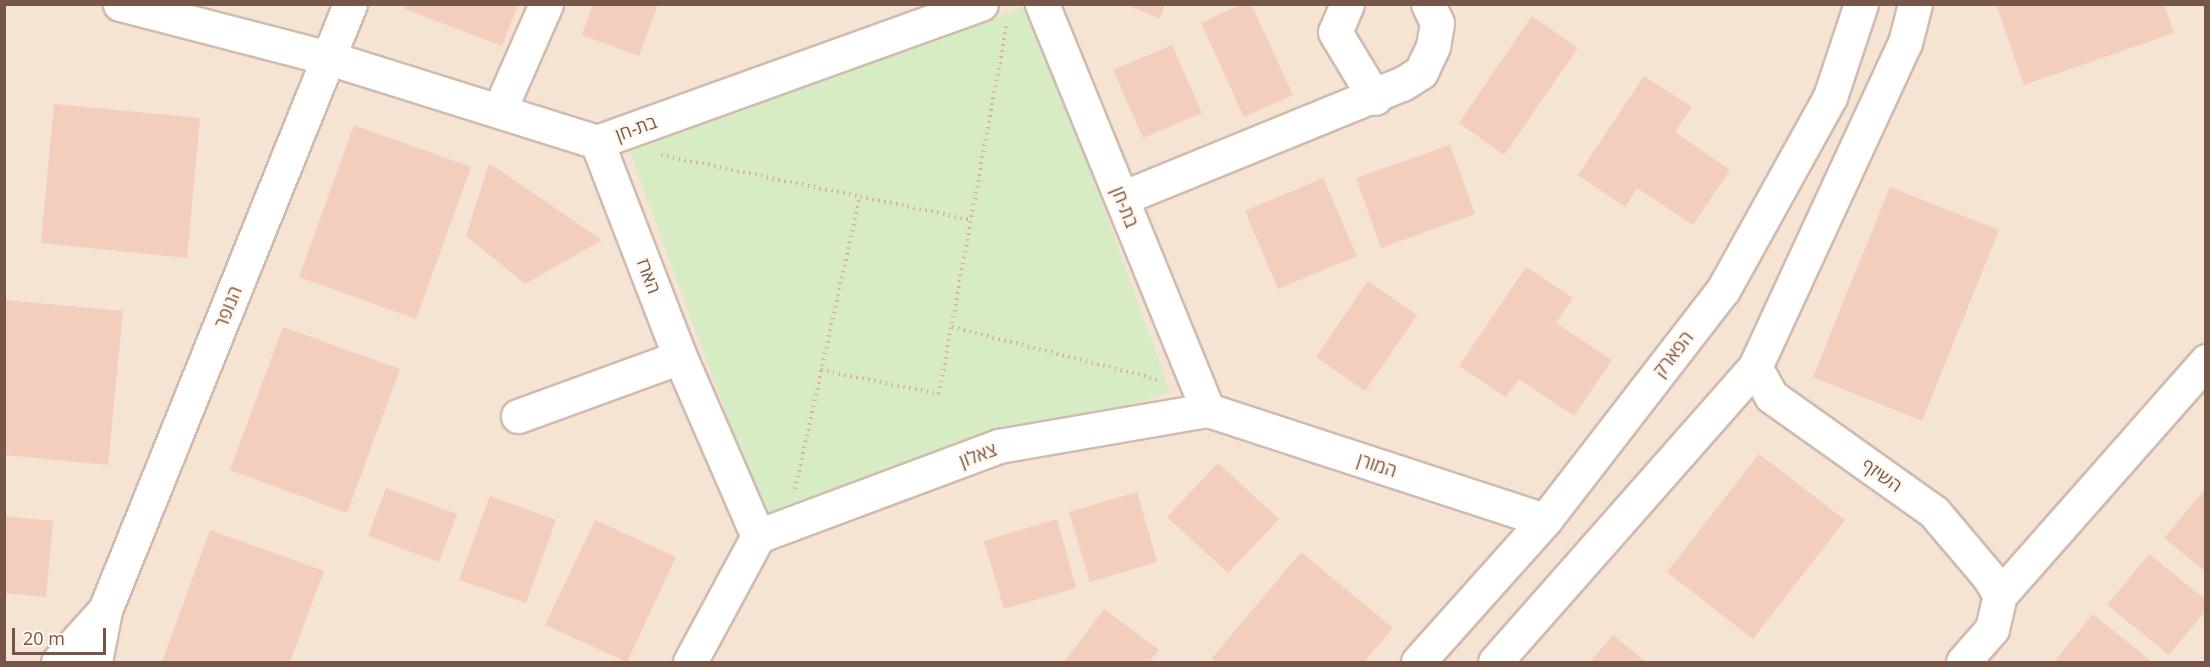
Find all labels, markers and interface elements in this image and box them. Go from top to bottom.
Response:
street label: בת-חן [612,111,660,145]
street label: בת-חן [1107,183,1143,231]
street label: הארז [633,255,665,297]
street label: הנופר [210,283,246,331]
street label: הפארק [1648,327,1698,381]
street label: צאלון [956,438,1000,472]
street label: המורן [1354,448,1400,482]
street label: השיזף [1858,453,1906,497]
scale bar [15,616,110,654]
text: 20 m [23,626,65,650]

